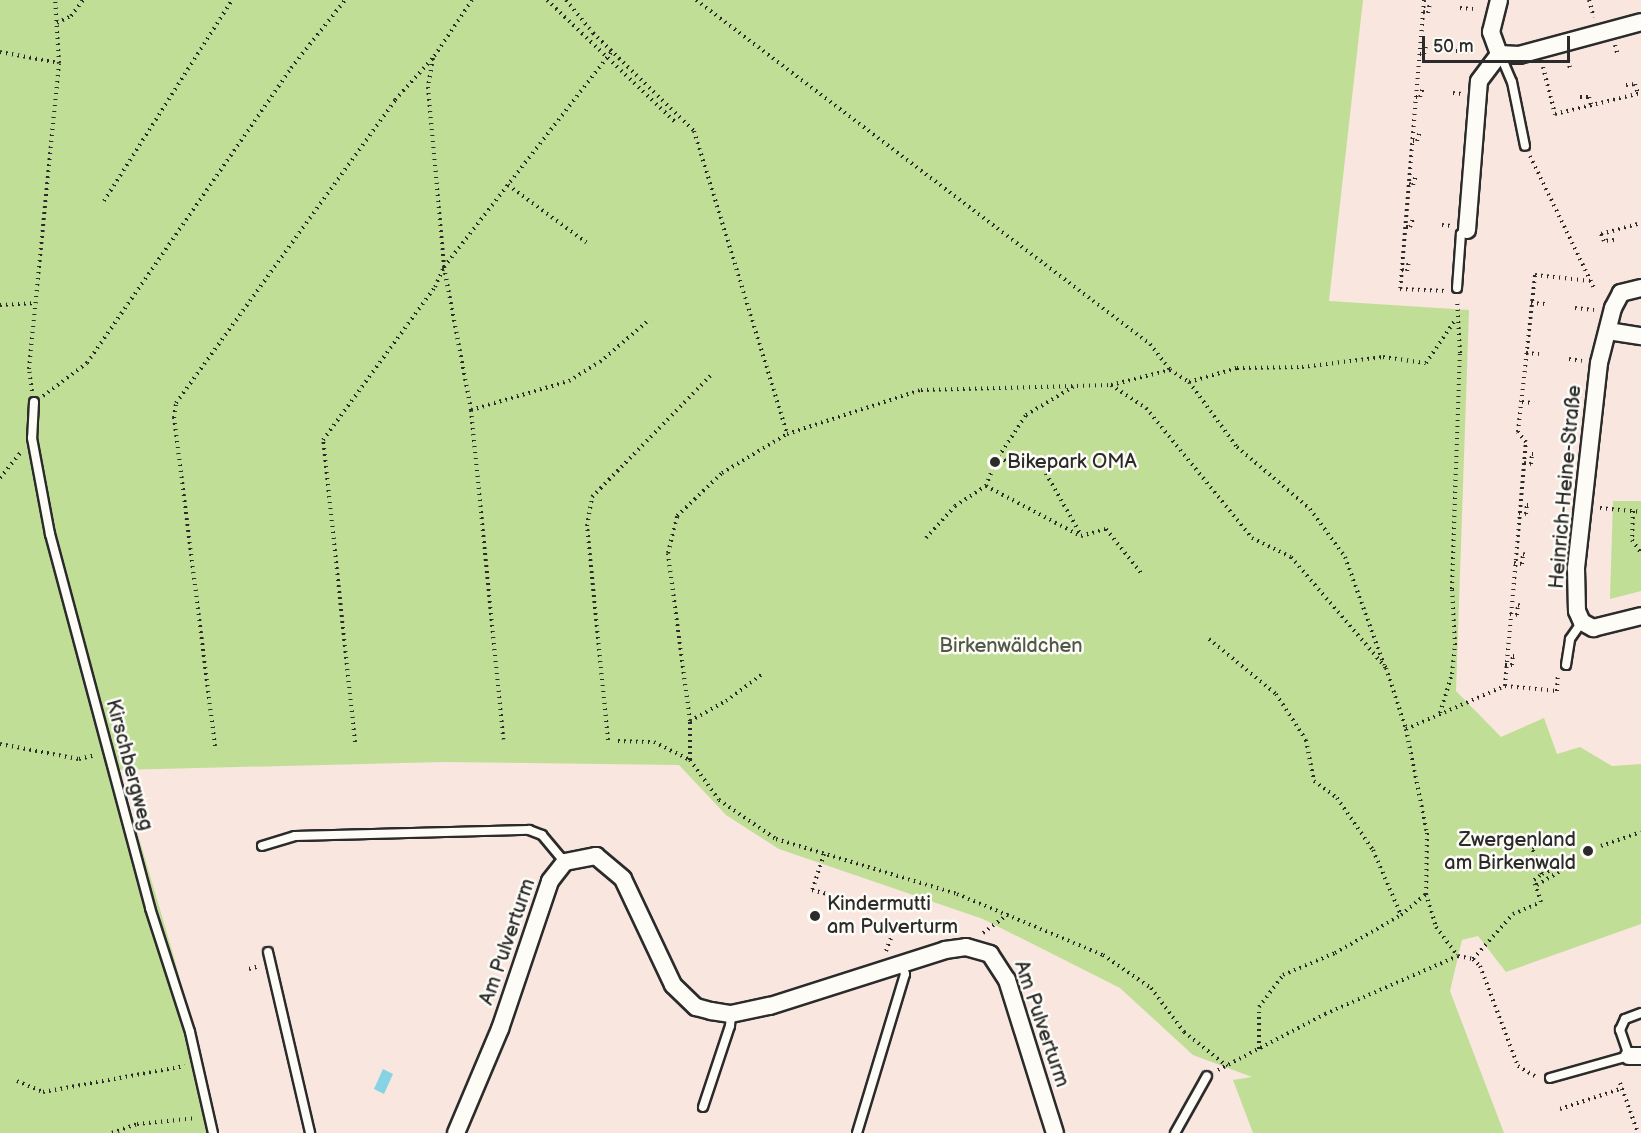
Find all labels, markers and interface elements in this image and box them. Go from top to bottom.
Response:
scale bar [1425,24,1574,62]
text: 50 m [1433,36,1474,57]
street label: Heinrich-Heine-Straße [1545,384,1587,590]
place label: Bikepark OMA [1007,450,1137,474]
marker: Bikepark OMA [988,455,1002,469]
park label: Birkenwäldchen [939,634,1083,658]
street label: Kirschbergweg [100,697,158,833]
place label: Zwergenland am Birkenwald [1444,828,1576,875]
marker: Zwergenland am Birkenwald [1581,844,1595,858]
street label: Am Pulverturm [475,876,541,1008]
place label: Kindermutti am Pulverturm [827,892,958,939]
marker: Kindermutti am Pulverturm [808,909,822,923]
street label: Am Pulverturm [1008,958,1074,1090]

